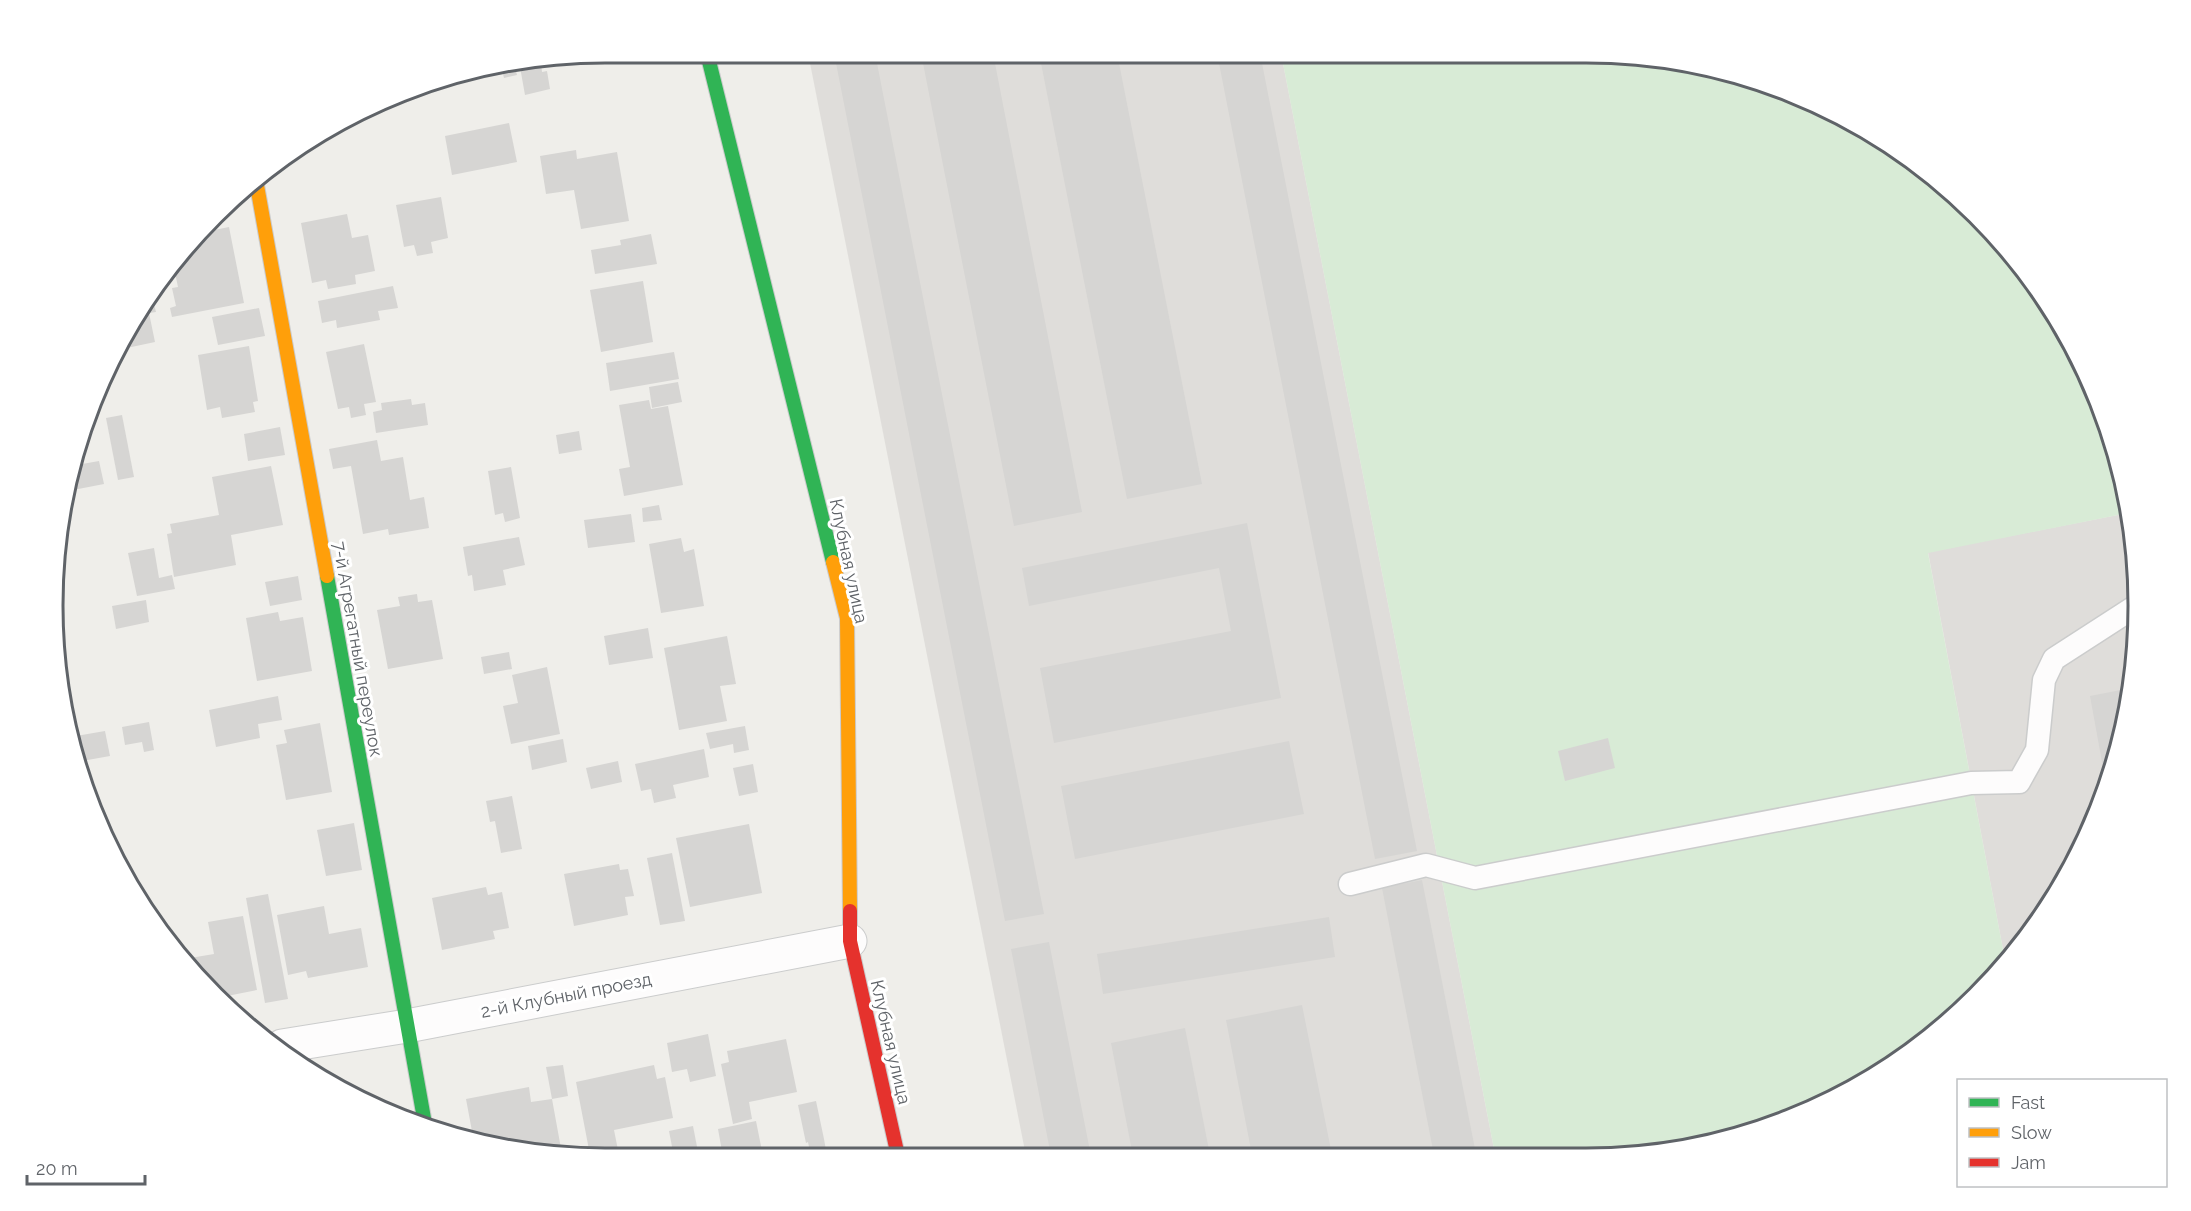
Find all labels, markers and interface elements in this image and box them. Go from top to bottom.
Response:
street label: Клубная улица [826,497,872,625]
street label: 7-й Агрегатный переулок [329,540,387,758]
street label: 2-й Клубный проезд [479,968,653,1022]
street label: Клубная улица [866,978,916,1106]
legend [1957,1079,2167,1187]
text: Fast [2011,1092,2045,1113]
text: Slow [2011,1122,2052,1143]
scale bar [27,1148,146,1186]
text: Jam [2011,1152,2046,1173]
text: 20 m [36,1158,78,1179]

